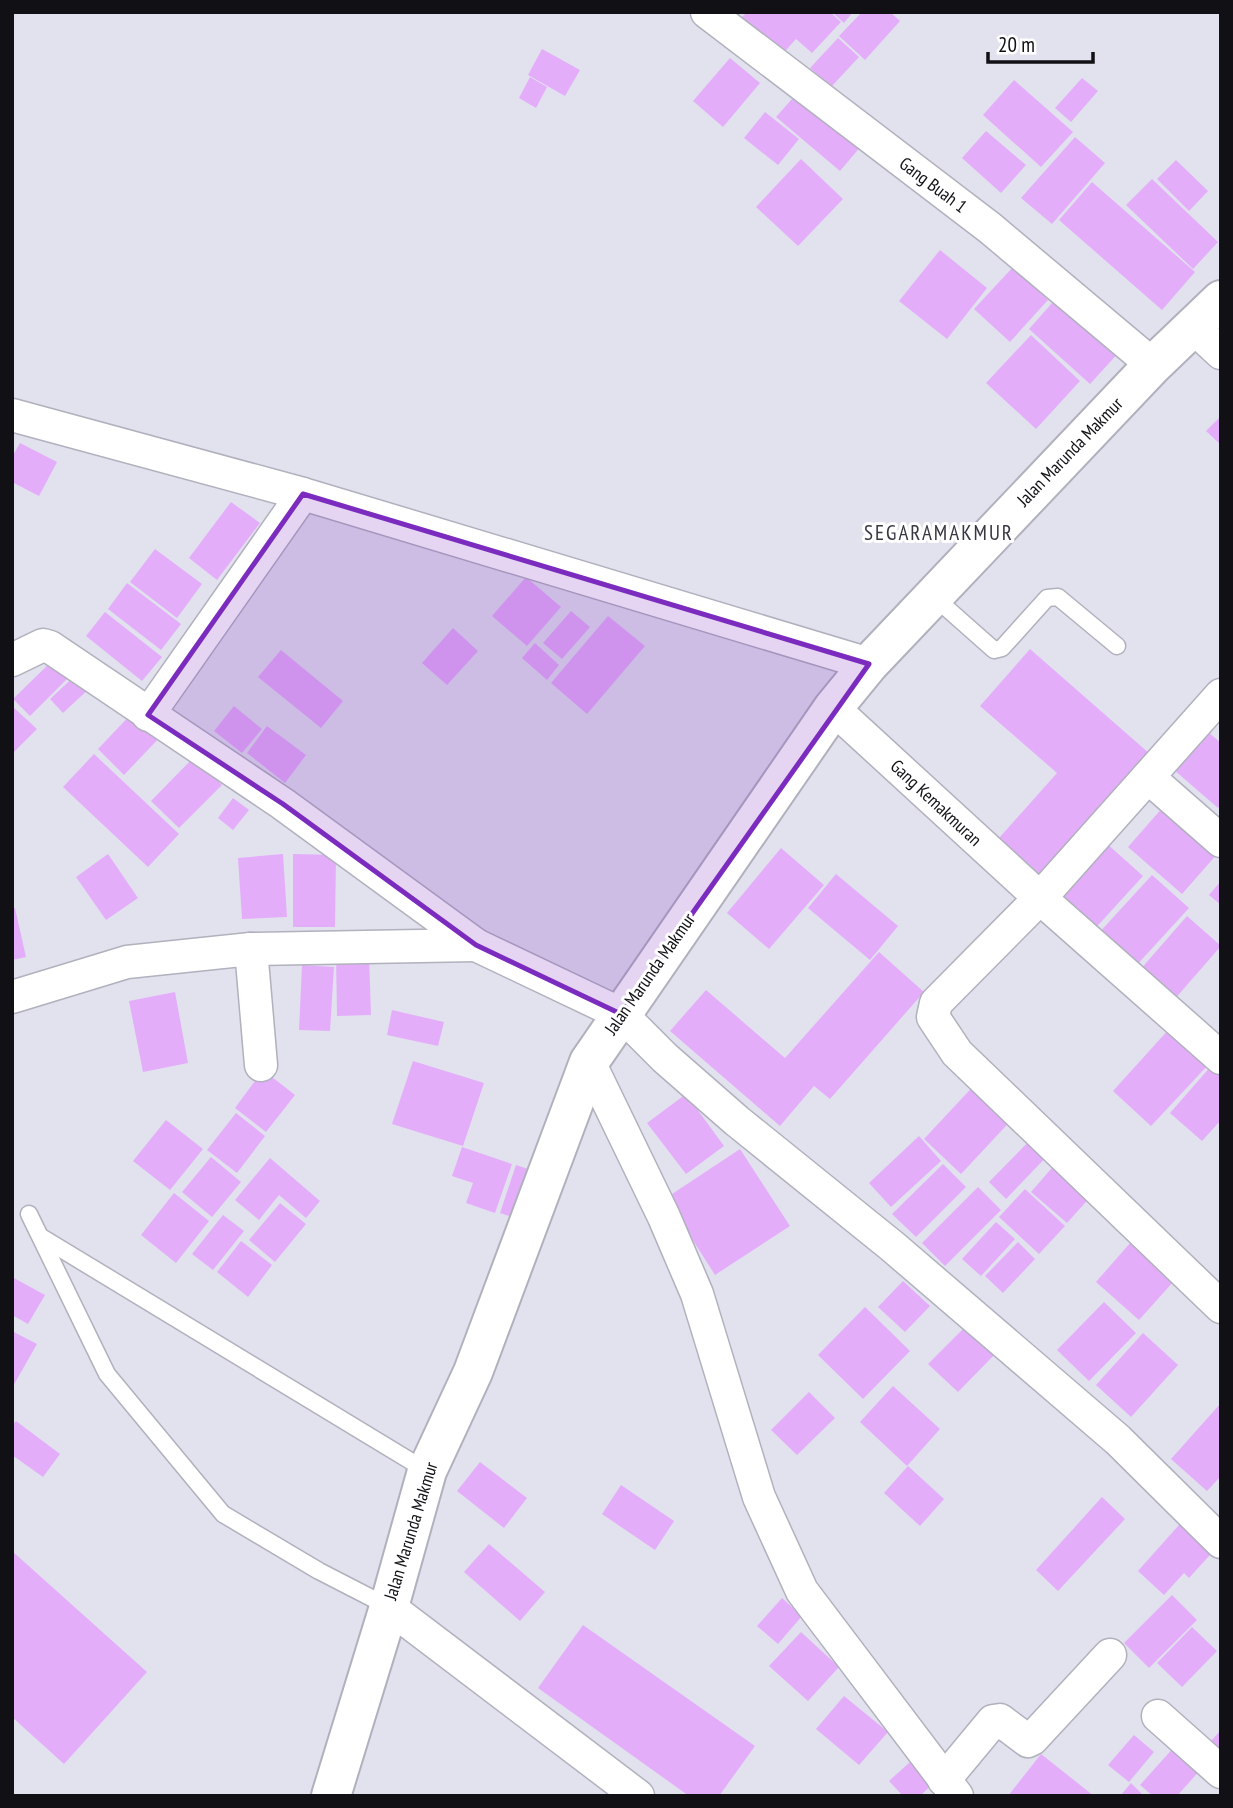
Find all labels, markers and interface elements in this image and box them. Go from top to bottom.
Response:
scale bar [988,21,1093,65]
text: 20 m [998,31,1035,58]
street label: Gang Buah 1 [895,152,972,218]
street label: Jalan Marunda Makmur [1011,392,1128,512]
district label: SEGARAMAKMUR [864,519,1014,546]
street label: Gang Kemakmuran [886,754,987,851]
street label: Jalan Marunda Makmur [599,909,700,1040]
street label: Jalan Marunda Makmur [378,1459,442,1603]

